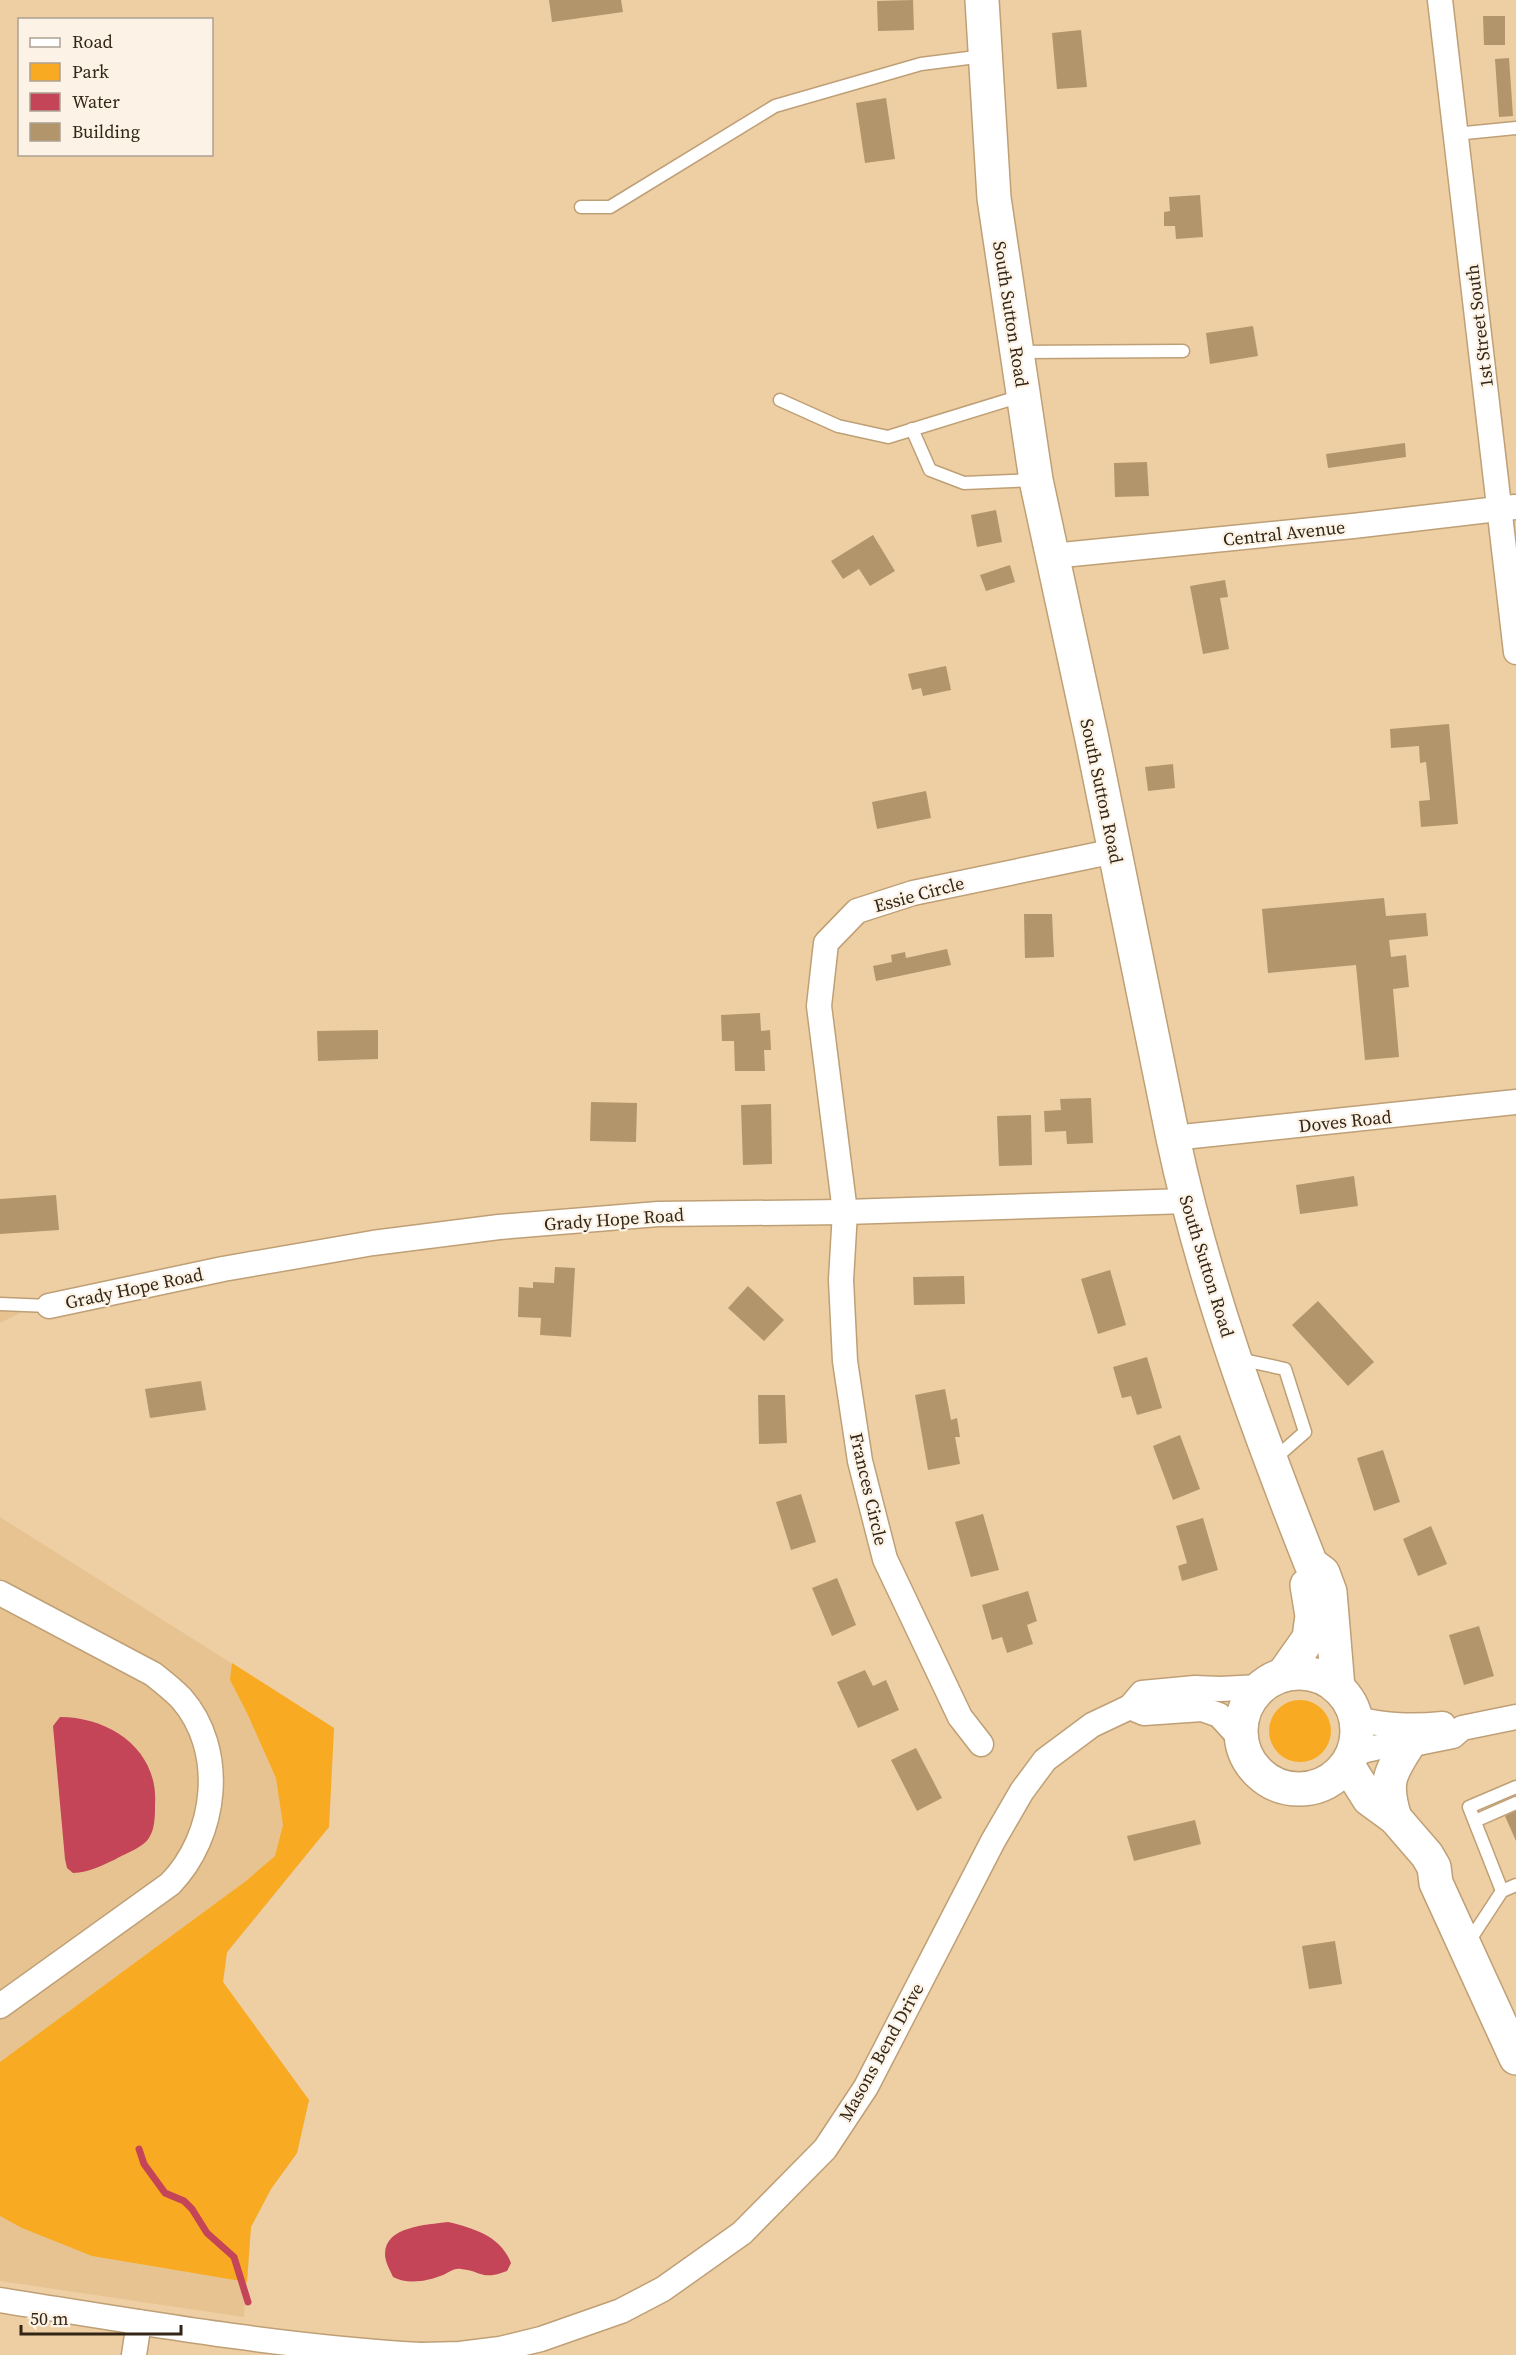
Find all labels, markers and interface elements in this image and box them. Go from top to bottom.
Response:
legend [18,18,213,156]
text: Road [72,29,113,54]
text: Park [72,59,109,84]
text: Water [72,89,120,114]
text: Building [72,119,140,144]
street label: South Sutton Road [987,239,1035,389]
street label: 1st Street South [1459,263,1499,389]
street label: Central Avenue [1222,514,1346,552]
street label: South Sutton Road [1074,716,1130,866]
street label: Essie Circle [871,870,967,918]
street label: Doves Road [1297,1104,1393,1138]
street label: South Sutton Road [1173,1192,1241,1340]
street label: Grady Hope Road [543,1202,685,1236]
street label: Grady Hope Road [63,1261,205,1315]
street label: Frances Circle [844,1430,894,1548]
street label: Masons Bend Drive [833,1978,929,2126]
scale bar [21,2298,182,2336]
text: 50 m [30,2306,68,2331]

